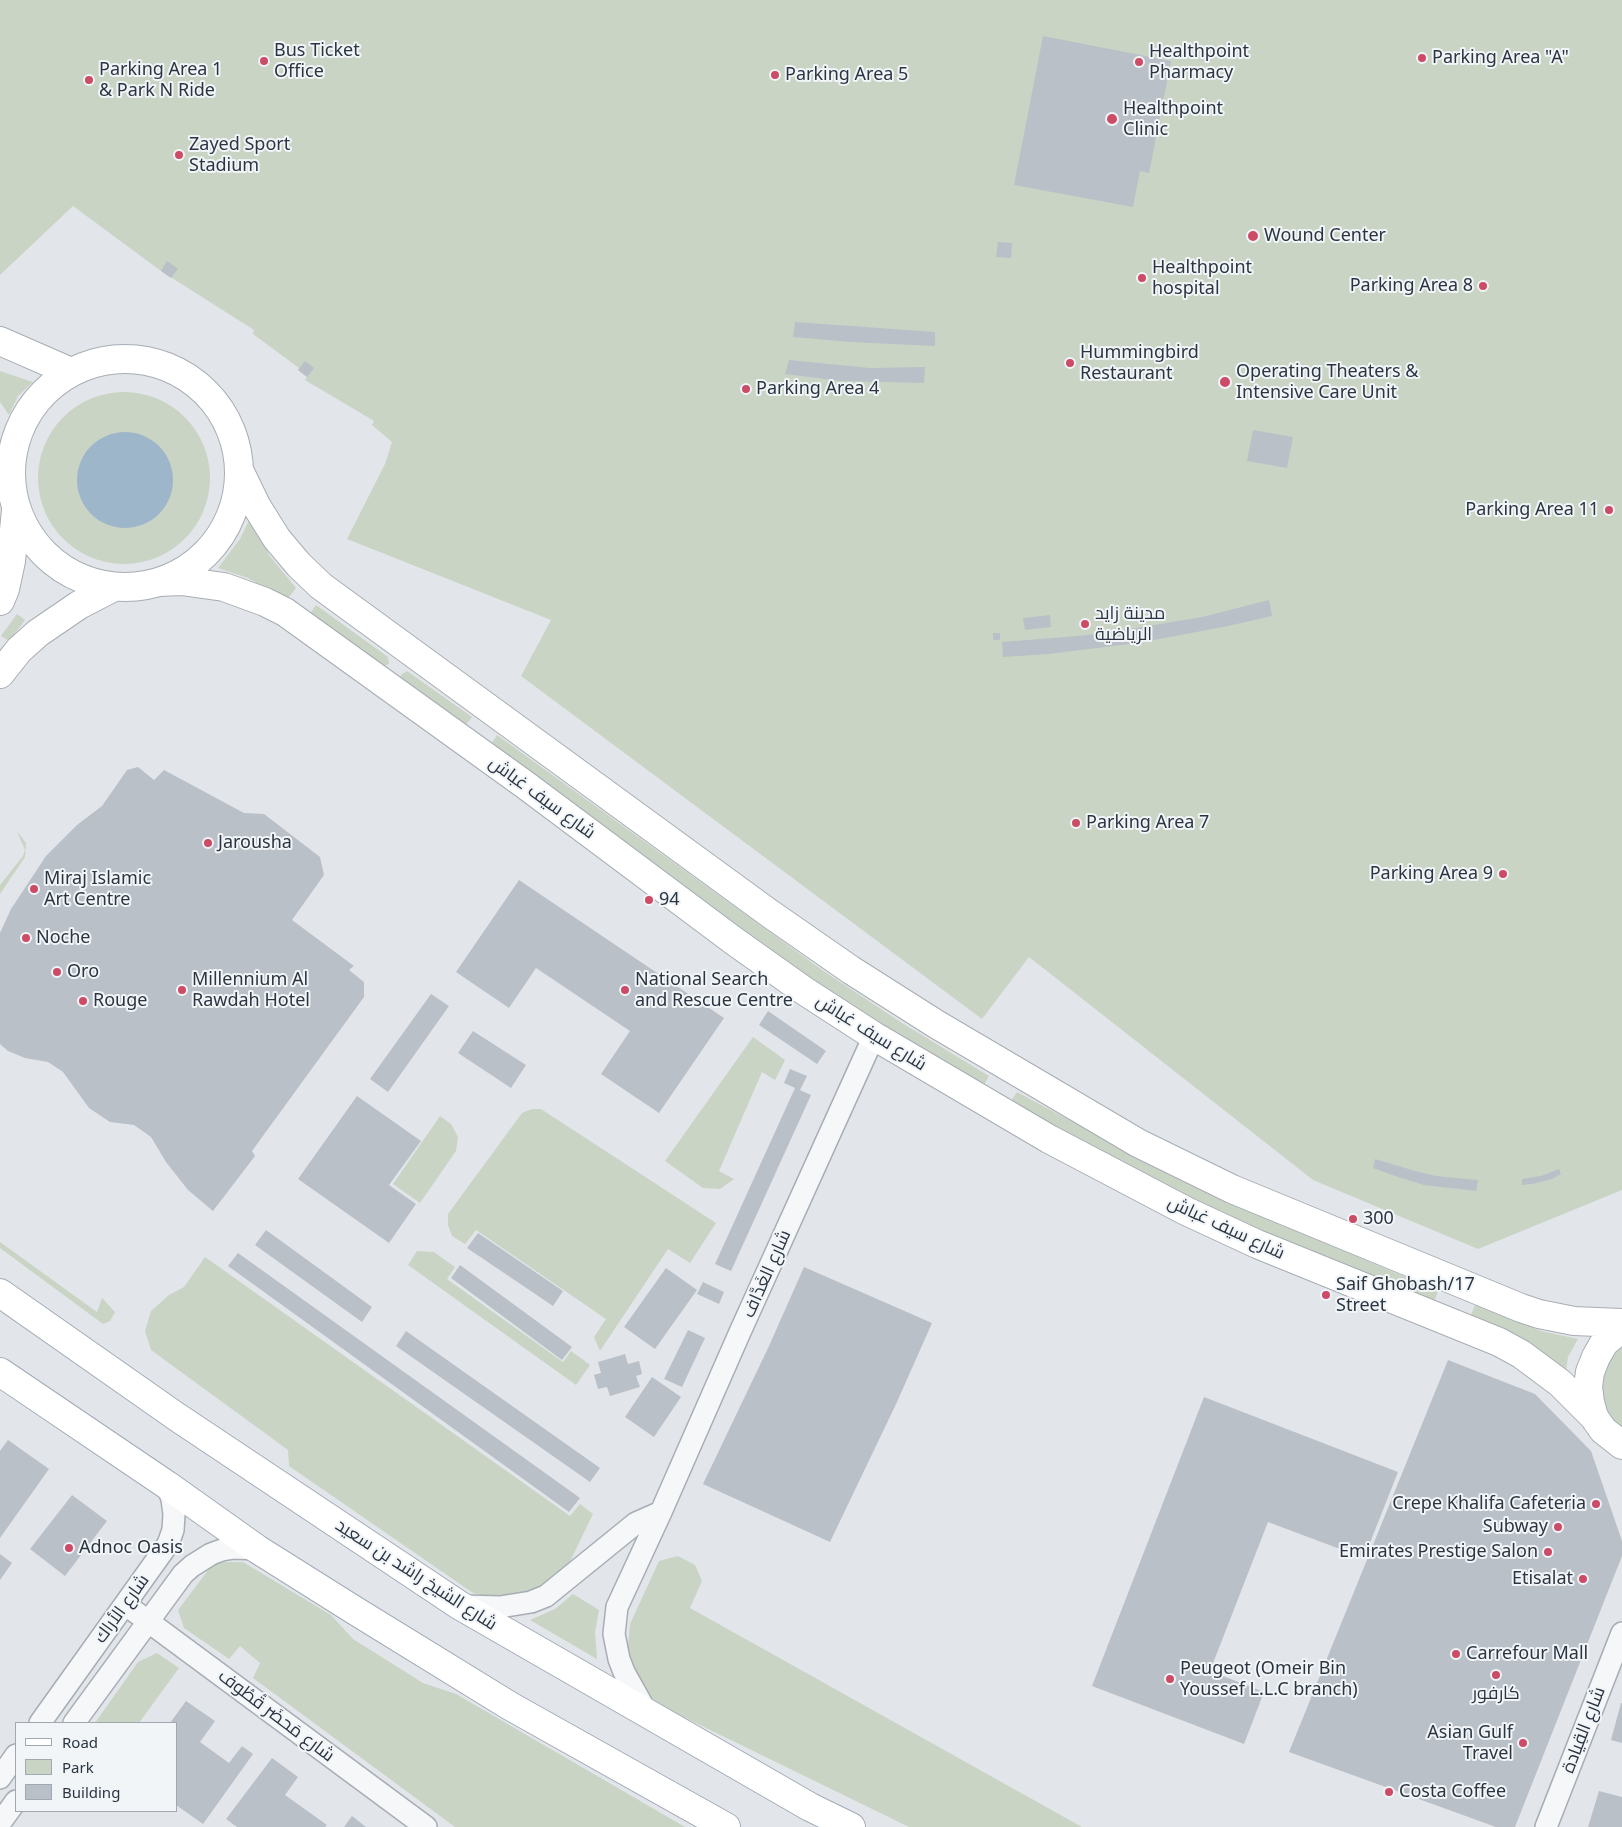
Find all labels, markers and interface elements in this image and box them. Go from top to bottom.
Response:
place label: Bus Ticket Office [274,40,360,82]
place label: Healthpoint Pharmacy [1149,41,1249,84]
place label: Parking Area "A" [1432,47,1569,69]
marker: Parking Area "A" [1416,52,1428,64]
marker: Bus Ticket Office [258,55,270,67]
marker: Healthpoint Pharmacy [1133,56,1145,68]
place label: Parking Area 1 & Park N Ride [99,59,222,102]
place label: Parking Area 5 [785,64,908,86]
marker: Parking Area 5 [769,69,781,81]
marker: Parking Area 1 & Park N Ride [83,74,95,86]
place label: Healthpoint Clinic [1123,98,1223,140]
marker: Healthpoint Clinic [1105,112,1119,126]
place label: Zayed Sport Stadium [189,134,290,176]
marker: Zayed Sport Stadium [173,149,185,161]
place label: Wound Center [1264,225,1386,247]
marker: Wound Center [1246,229,1260,243]
place label: Healthpoint hospital [1152,257,1252,300]
marker: Healthpoint hospital [1136,272,1148,284]
place label: Parking Area 8 [1350,275,1473,297]
marker: Parking Area 8 [1477,280,1489,292]
place label: Hummingbird Restaurant [1080,342,1199,384]
marker: Hummingbird Restaurant [1064,357,1076,369]
place label: Operating Theaters & Intensive Care Unit [1236,361,1418,404]
marker: Operating Theaters & Intensive Care Unit [1218,375,1232,389]
place label: Parking Area 4 [756,378,879,400]
marker: Parking Area 4 [740,383,752,395]
place label: Parking Area 11 [1465,499,1599,521]
marker: Parking Area 11 [1603,504,1615,516]
place label: مدينة زايد الرياضية [1095,603,1165,646]
marker: مدينة زايد الرياضية [1079,618,1091,630]
street label: شارع سيف غباش [485,752,599,844]
place label: Parking Area 7 [1086,812,1209,834]
marker: Parking Area 7 [1070,817,1082,829]
place label: Jarousha [218,832,292,854]
marker: Jarousha [202,837,214,849]
place label: Parking Area 9 [1370,863,1493,885]
place label: Miraj Islamic Art Centre [44,868,151,911]
marker: Parking Area 9 [1497,868,1509,880]
marker: Miraj Islamic Art Centre [28,883,40,895]
place label: 94 [659,889,680,911]
marker: 94 [643,894,655,906]
place label: Noche [36,927,90,949]
marker: Noche [20,932,32,944]
place label: Oro [67,961,99,983]
marker: Oro [51,966,63,978]
place label: Millennium Al Rawdah Hotel [192,969,310,1012]
place label: National Search and Rescue Centre [635,969,793,1012]
marker: Millennium Al Rawdah Hotel [176,984,188,996]
marker: National Search and Rescue Centre [619,984,631,996]
place label: Rouge [93,990,147,1012]
street label: شارع سيف غباش [812,990,930,1076]
marker: Rouge [77,995,89,1007]
street label: شارع سيف غباش [1164,1191,1288,1265]
place label: 300 [1363,1208,1394,1230]
marker: 300 [1347,1213,1359,1225]
street label: شارع الغَدَّاف [738,1227,796,1321]
place label: Saif Ghobash/17 Street [1336,1274,1475,1316]
marker: Saif Ghobash/17 Street [1320,1289,1332,1301]
place label: Crepe Khalifa Cafeteria [1392,1493,1586,1515]
marker: Crepe Khalifa Cafeteria [1590,1498,1602,1510]
street label: شارع الشيخ راشد بن سعيد [331,1515,501,1635]
place label: Subway [1483,1516,1548,1538]
marker: Subway [1552,1521,1564,1533]
place label: Adnoc Oasis [79,1537,183,1559]
place label: Emirates Prestige Salon [1339,1541,1538,1563]
marker: Adnoc Oasis [63,1542,75,1554]
marker: Emirates Prestige Salon [1542,1546,1554,1558]
place label: Etisalat [1512,1568,1573,1590]
street label: شارع الأراك [90,1570,154,1648]
marker: Etisalat [1577,1573,1589,1585]
place label: Carrefour Mall [1466,1643,1588,1665]
marker: Carrefour Mall [1450,1648,1462,1660]
place label: Peugeot (Omeir Bin Youssef L.L.C branch) [1180,1658,1358,1700]
street label: شارع مَحضَر قُطُوف [214,1665,338,1767]
marker: كارفور [1490,1669,1502,1681]
marker: Peugeot (Omeir Bin Youssef L.L.C branch) [1164,1673,1176,1685]
place label: كارفور [1472,1683,1520,1705]
street label: شارع القِيادة [1558,1684,1610,1776]
legend [15,1722,178,1812]
place label: Asian Gulf Travel [1427,1722,1513,1765]
text: Road [62,1732,98,1752]
marker: Asian Gulf Travel [1517,1737,1529,1749]
text: Park [62,1757,94,1777]
place label: Costa Coffee [1399,1781,1506,1803]
text: Building [62,1782,120,1802]
marker: Costa Coffee [1383,1786,1395,1798]

